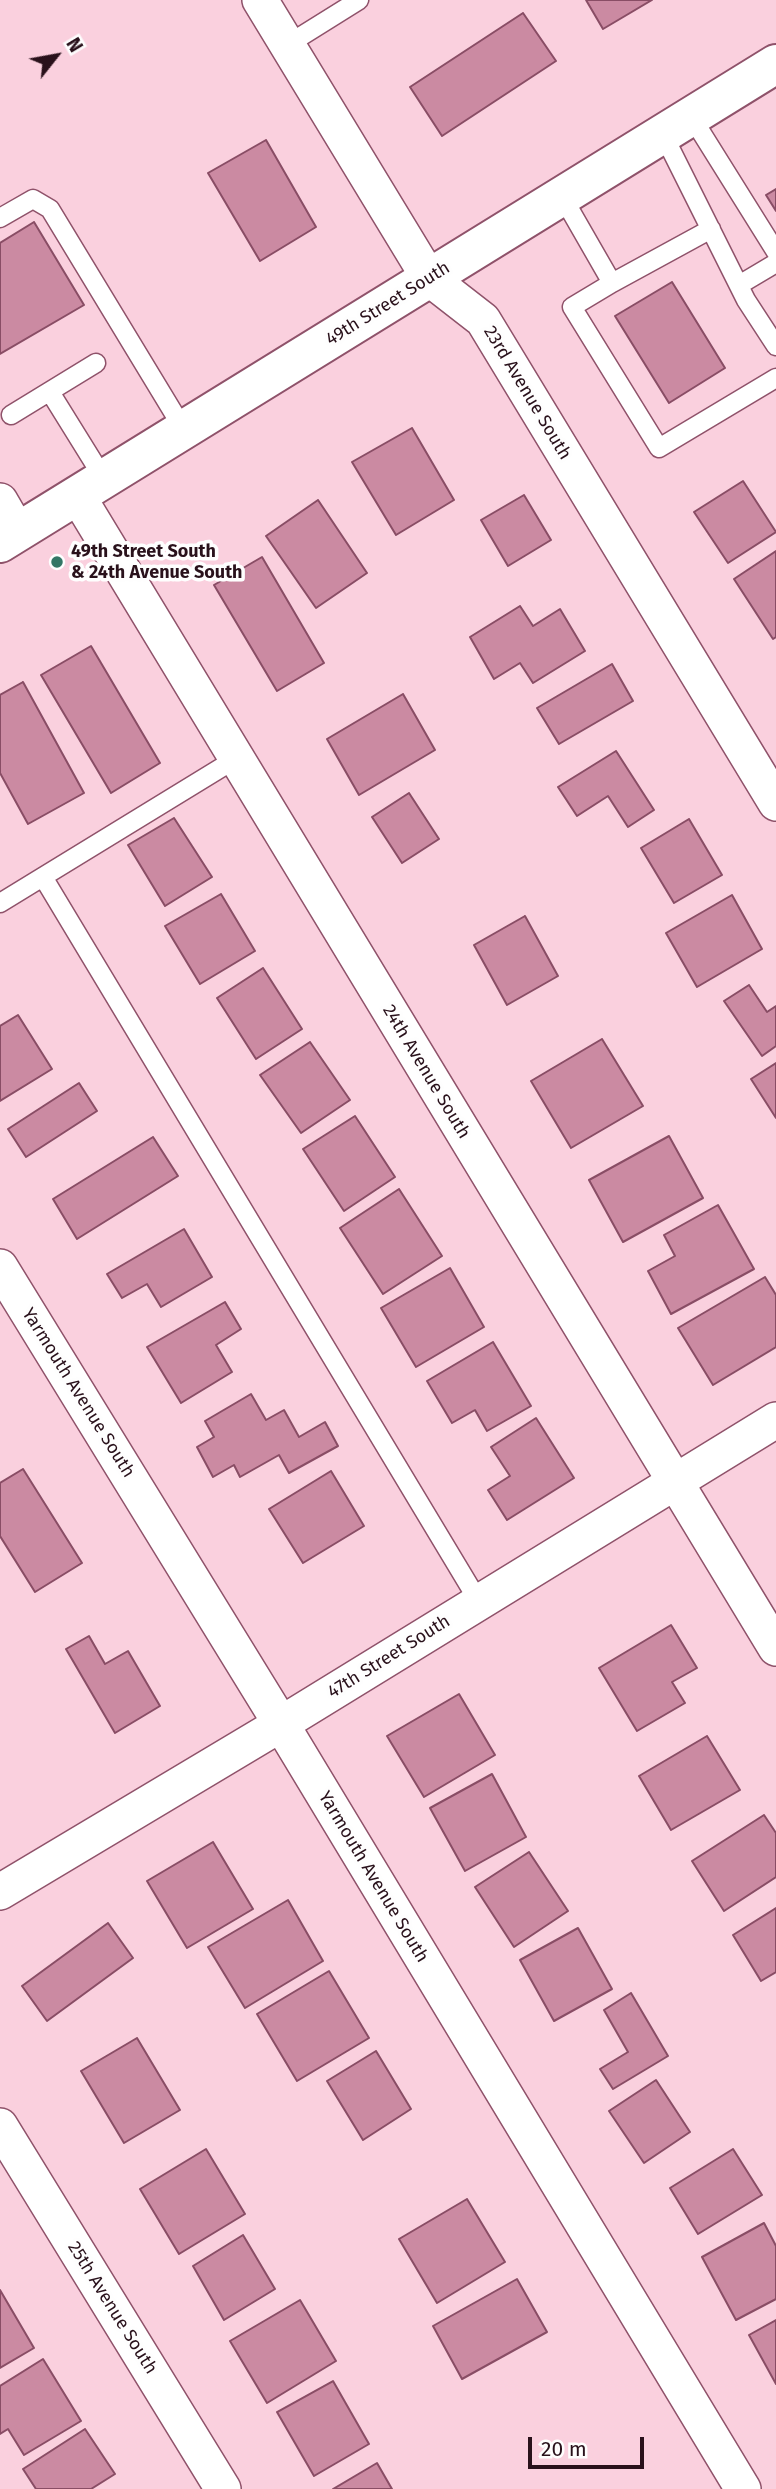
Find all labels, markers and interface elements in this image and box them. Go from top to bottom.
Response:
north arrow [21,21,91,91]
text: N [61,34,88,56]
street label: 49th Street South [322,257,454,351]
street label: 23rd Avenue South [479,322,575,464]
place label: 49th Street South & 24th Avenue South [71,541,242,584]
marker: 49th Street South & 24th Avenue South [49,554,65,570]
street label: 24th Avenue South [378,1001,474,1143]
street label: Yarmouth Avenue South [17,1304,139,1482]
street label: 47th Street South [324,1611,454,1703]
street label: Yarmouth Avenue South [313,1788,433,1966]
street label: 25th Avenue South [63,2238,161,2378]
scale bar [531,2422,646,2466]
text: 20 m [541,2436,587,2462]

